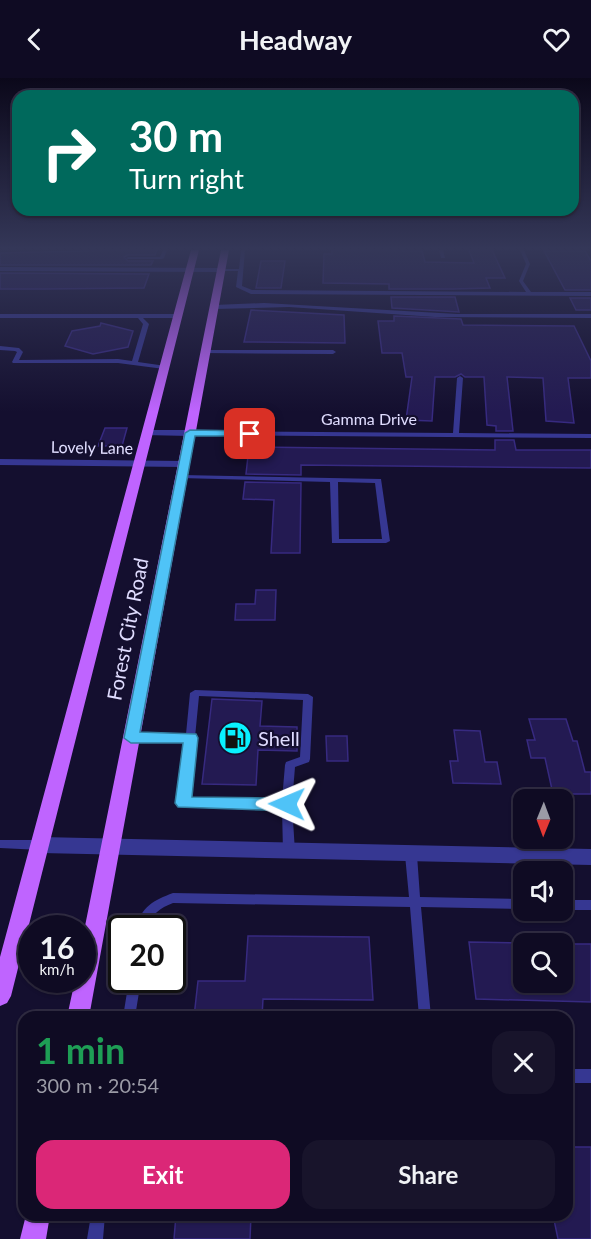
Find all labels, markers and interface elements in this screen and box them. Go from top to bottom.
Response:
icon: back [18,23,51,56]
text: Headway [239,23,352,56]
icon: heart [540,23,573,56]
text: 30 m [129,111,223,161]
icon: right [30,114,108,192]
text: Turn right [129,162,244,195]
pin [224,408,275,459]
street label: Gamma Drive [321,409,417,428]
icon: arrive [233,417,266,450]
street label: Lovely Lane [51,437,133,457]
street label: Forest City Road [101,556,153,702]
fuel station icon: Shell [217,720,253,756]
place label: Shell [258,726,300,750]
position arrow [255,772,319,836]
north arrow [513,789,573,849]
map controls [513,789,573,993]
button: sound [513,861,573,921]
speed limit sign: 20 [108,915,186,993]
text: 16 [40,929,74,965]
button: search [513,933,573,993]
text: km/h [39,960,75,978]
text: 1 min [36,1028,125,1072]
button: close [492,1031,555,1094]
text: 300 m · 20:54 [36,1073,159,1097]
button: Exit [36,1140,290,1209]
button: Share [302,1140,555,1209]

